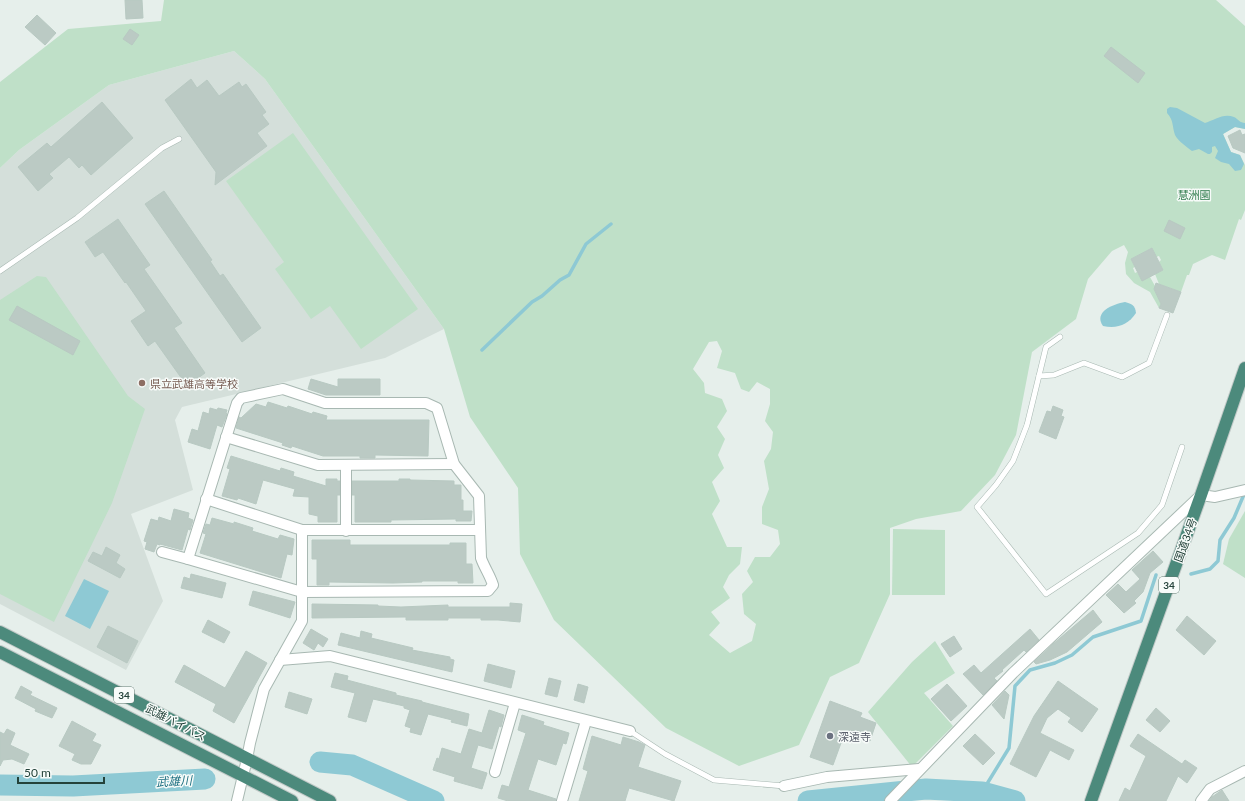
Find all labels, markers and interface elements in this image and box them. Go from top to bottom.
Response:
park label: 慧洲園 [1178,188,1211,201]
place label: 県立武雄高等学校 [150,377,238,390]
marker: 県立武雄高等学校 [137,378,147,388]
street label: 国道34号 [1171,516,1199,564]
road number: 34 [1159,577,1179,593]
road number: 34 [114,687,134,703]
street label: 武雄バイパス [144,701,208,743]
place label: 深遠寺 [838,730,871,743]
marker: 深遠寺 [825,731,835,741]
scale bar [18,759,104,785]
text: 50 m [24,765,51,780]
water label: 武雄川 [156,772,194,789]

